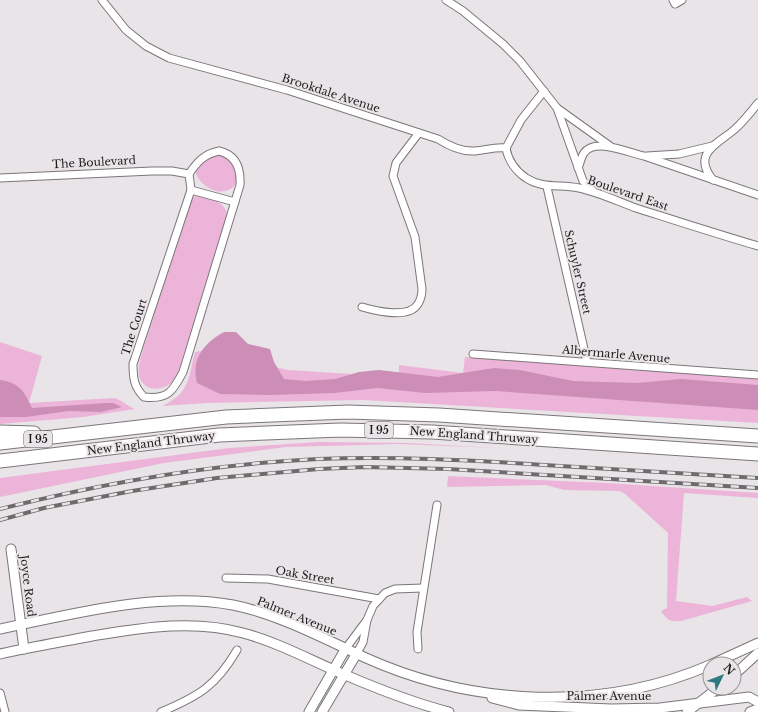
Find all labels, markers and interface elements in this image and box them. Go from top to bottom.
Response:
street label: Brookdale Avenue [280,71,382,115]
street label: The Boulevard [52,153,137,171]
street label: Boulevard East [586,173,671,214]
street label: Schuyler Street [562,229,595,316]
street label: The Court [118,296,150,357]
street label: Albermarle Avenue [560,342,671,366]
road number: I 95 [365,422,393,438]
street label: New England Thruway [409,424,539,446]
street label: New England Thruway [86,428,216,458]
road number: I 95 [24,431,52,447]
street label: Joyce Road [17,552,39,618]
street label: Oak Street [275,563,336,587]
street label: Palmer Avenue [255,594,339,638]
north arrow [702,656,742,696]
text: N [721,661,738,678]
street label: Palmer Avenue [567,689,651,703]

